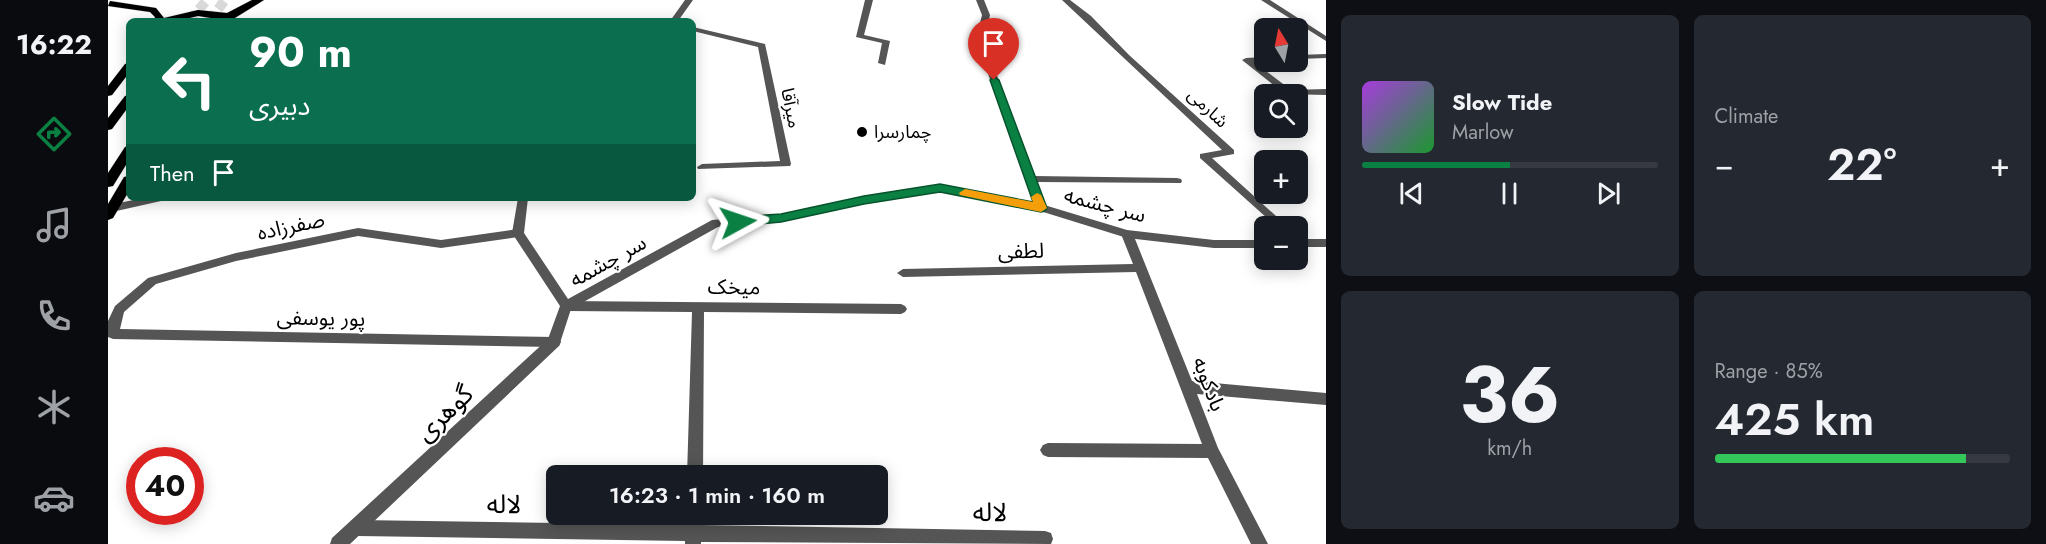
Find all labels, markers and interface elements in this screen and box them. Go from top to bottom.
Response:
pin [968,18,1019,80]
north arrow [1254,18,1308,72]
map controls [1254,18,1308,270]
text: 90 m [249,22,352,83]
text: 16:22 [16,25,92,64]
icon: arrive [977,27,1010,60]
icon: left [150,42,228,120]
street label: شارمی [1182,82,1234,134]
button: search [1254,84,1308,138]
text: دبیری [249,86,310,125]
street label: میرآقا [774,86,808,130]
text: Slow Tide [1452,86,1552,118]
text: Climate [1715,102,1778,131]
icon: directions [33,113,75,155]
text: Marlow [1452,118,1514,147]
place label: چمارسرا [874,119,931,145]
marker: چمارسرا [855,125,869,139]
text: 22° [1827,132,1897,197]
text: − [1715,141,1734,188]
text: + [1990,141,2010,188]
button: + [1254,150,1308,204]
icon: arrive [207,156,240,189]
text: Then [150,157,195,189]
icon: previous [1395,177,1428,210]
icon: pause [1493,177,1526,210]
icon: next [1592,177,1625,210]
street label: سر چشمه [1061,180,1149,230]
position arrow [706,190,770,254]
icon: music [33,204,75,246]
street label: صفرزاده [254,204,328,248]
button: − [1254,216,1308,270]
street label: سر چشمه [564,228,652,294]
street label: لطفی [998,236,1044,266]
street label: میخک [707,272,761,302]
icon: phone [33,295,75,337]
street label: پور یوسفی [276,302,366,334]
text: 36 [1459,339,1560,451]
street label: بادکوبه [1185,352,1233,416]
text: Range · 85% [1715,357,1823,386]
street label: گوهری [406,376,482,450]
icon: climate [33,386,75,428]
text: 425 km [1715,387,1874,452]
text: km/h [1487,434,1532,463]
speed limit sign: 40 [126,447,204,525]
icon: car [33,477,75,519]
text: 16:23 · 1 min · 160 m [609,479,825,511]
street label: لاله [486,485,522,523]
street label: لاله [972,493,1008,531]

